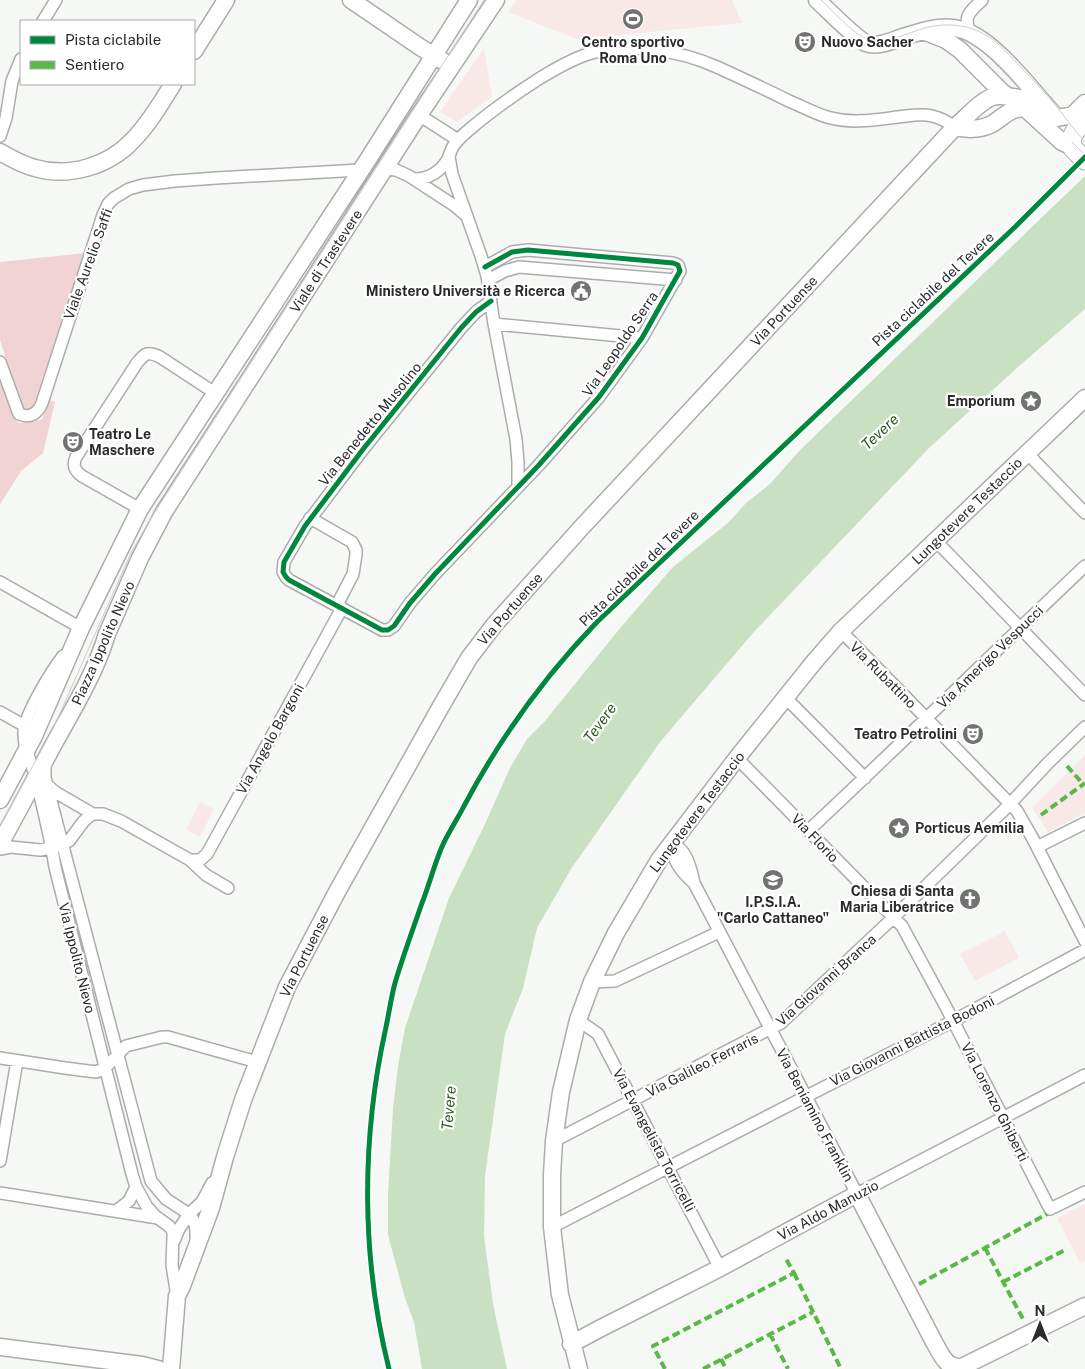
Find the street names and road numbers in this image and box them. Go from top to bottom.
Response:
street label: Viale Aurelio Saffi [60,206,116,322]
street label: Viale di Trastevere [287,206,365,316]
street label: Pista ciclabile del Tevere [869,229,997,349]
street label: Via Portuense [747,272,821,350]
street label: Via Leopoldo Serra [579,288,661,400]
street label: Via Benedetto Musolino [315,359,425,489]
street label: Lungotevere Testaccio [909,454,1025,568]
street label: Pista ciclabile del Tevere [576,507,702,629]
street label: Via Portuense [474,570,546,648]
street label: Piazza Ippolito Nievo [68,578,138,708]
street label: Via Amerigo Vespucci [934,602,1046,712]
street label: Via Rubattino [847,639,919,711]
street label: Via Angelo Bargoni [233,681,307,797]
street label: Lungotevere Testaccio [646,749,748,875]
street label: Via Florio [788,810,842,866]
street label: Via Ippolito Nievo [56,901,98,1015]
street label: Via Portuense [276,912,332,1000]
street label: Via Giovanni Branca [773,931,879,1029]
street label: Via Giovanni Battista Bodoni [827,992,997,1090]
street label: Via Galileo Ferraris [643,1030,761,1100]
street label: Via Lorenzo Ghiberti [958,1040,1032,1164]
street label: Via Beniamino Franklin [773,1046,857,1184]
street label: Via Evangelista Torricelli [609,1066,699,1214]
street label: Via Aldo Manuzio [775,1177,881,1243]

